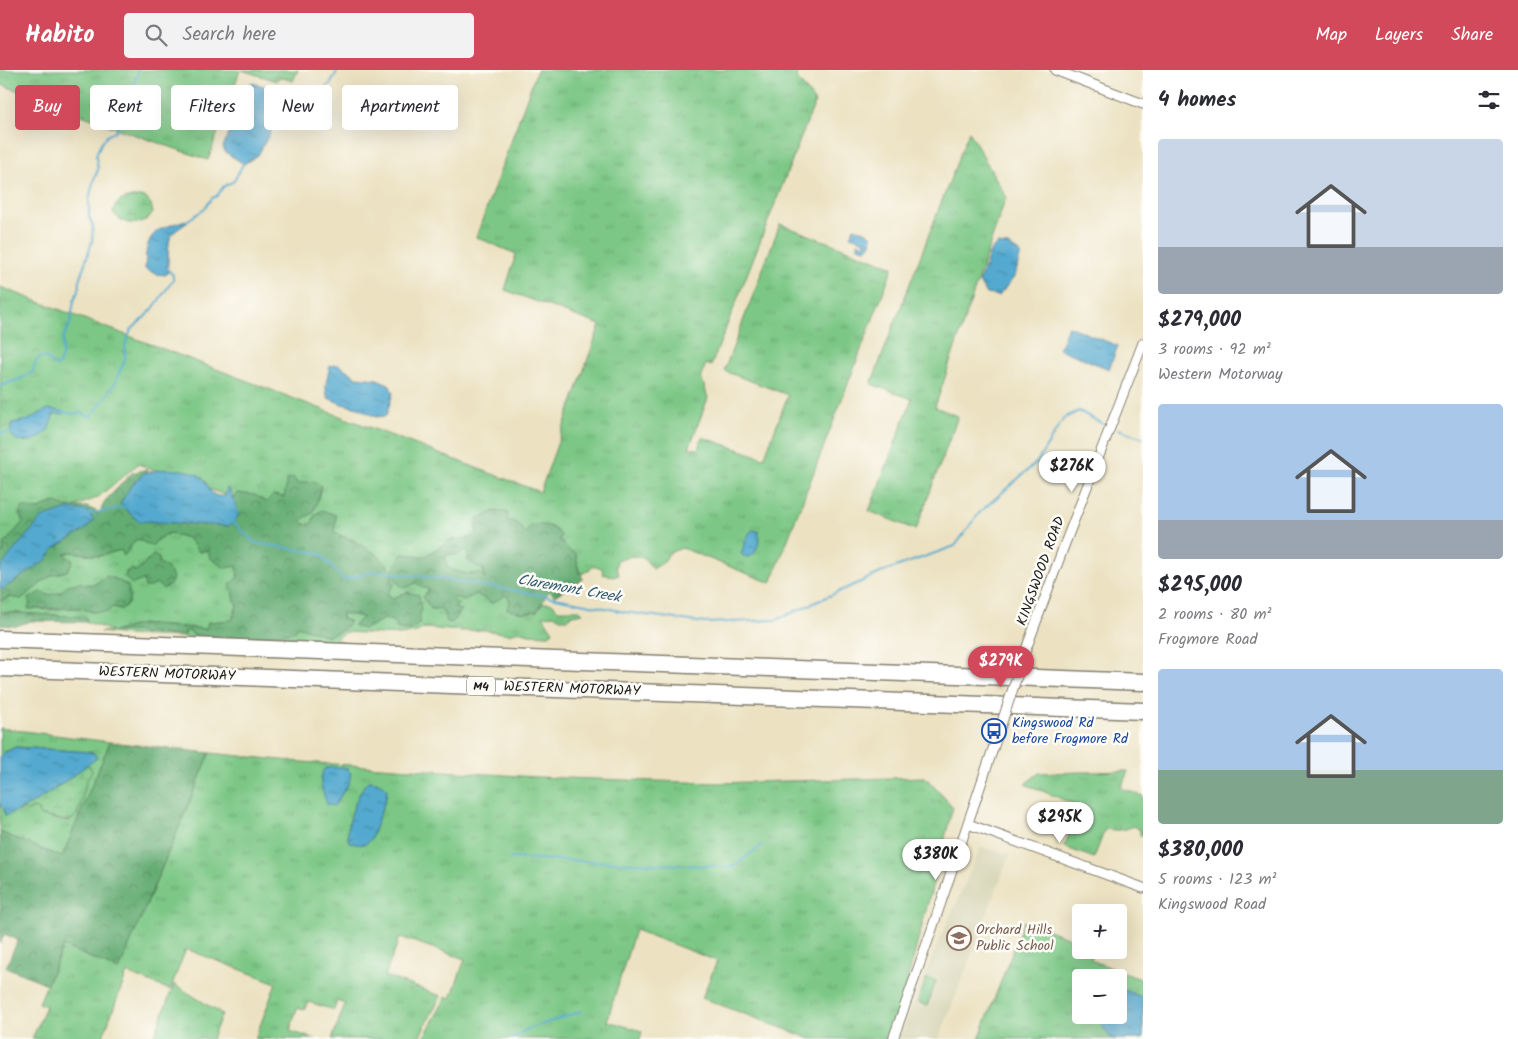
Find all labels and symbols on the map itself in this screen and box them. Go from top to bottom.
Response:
pin: $276K [1037,450,1107,493]
street label: KINGSWOOD ROAD [1011,513,1071,629]
water label: Claremont Creek [515,568,624,610]
pin: $279K [966,646,1036,688]
street label: WESTERN MOTORWAY [98,661,237,687]
road number: M4 [467,676,495,696]
street label: WESTERN MOTORWAY [503,676,642,702]
place label: Kingswood Rd before Frogmore Rd [1012,712,1129,750]
bus stop icon: Kingswood Rd before Frogmore Rd [981,718,1007,744]
pin: $295K [1025,802,1095,844]
pin: $380K [901,838,971,881]
place label: Orchard Hills Public School [976,919,1054,957]
school or university icon: Orchard Hills Public School [946,925,972,951]

